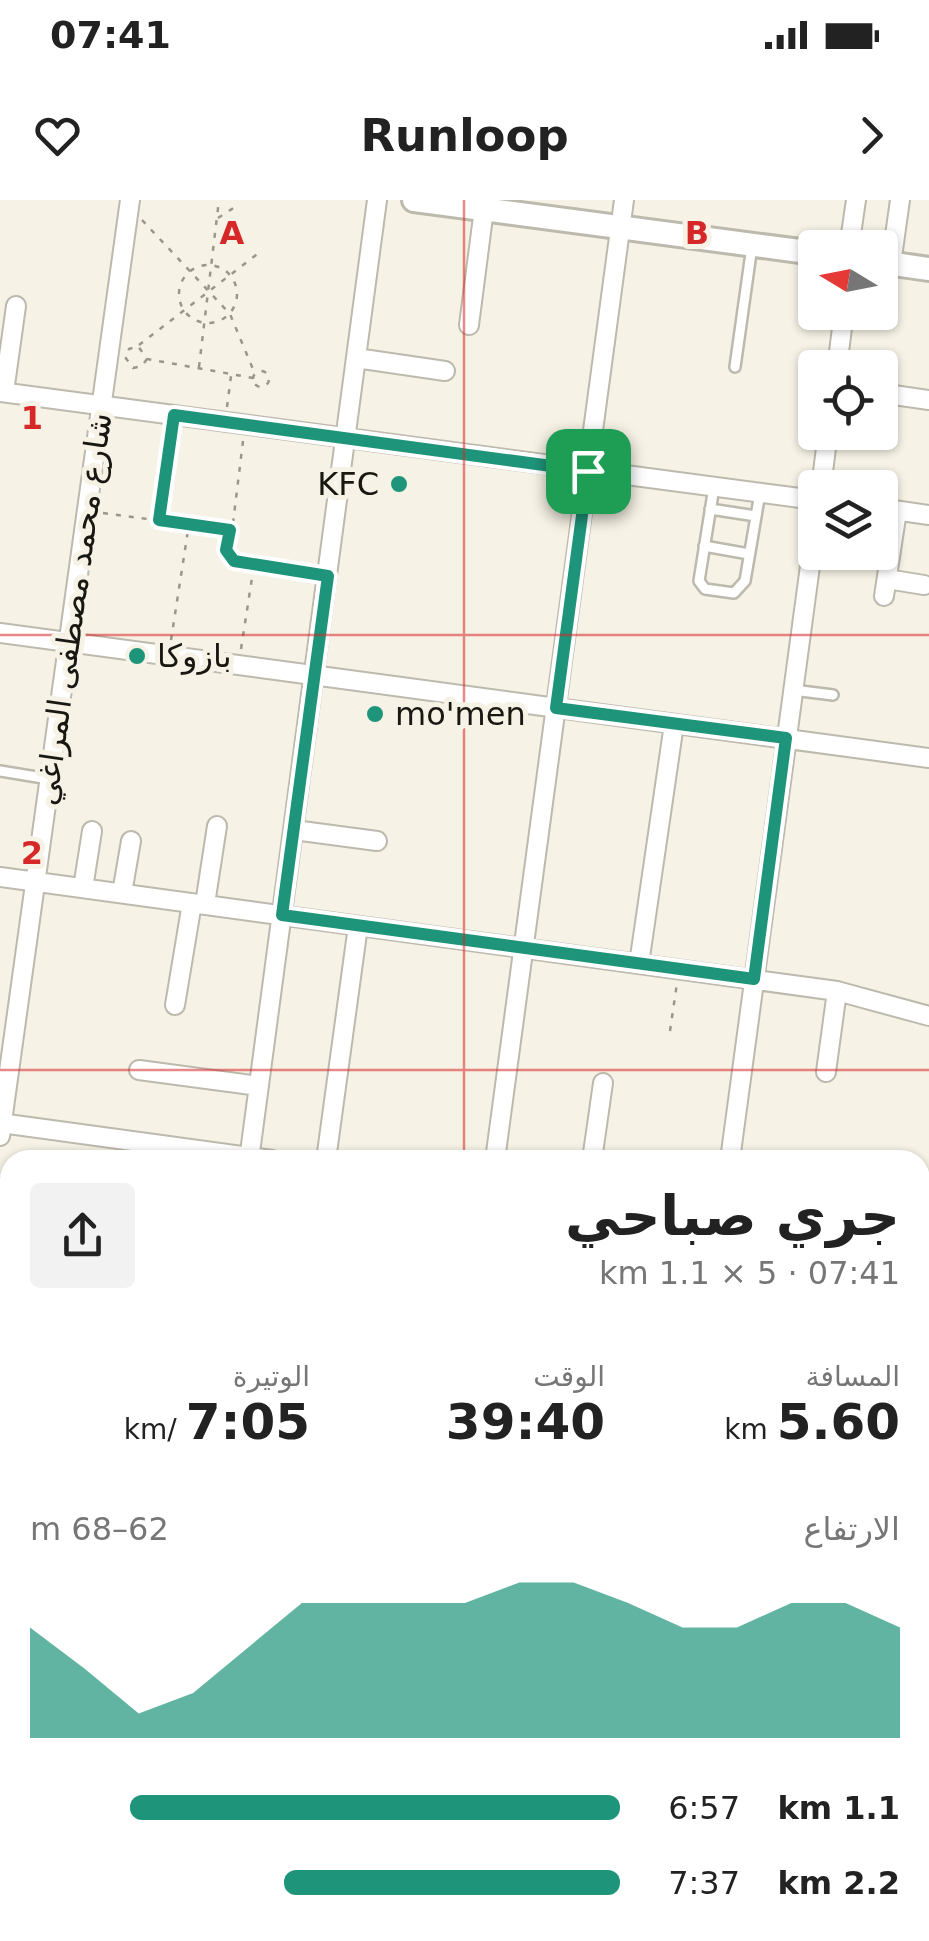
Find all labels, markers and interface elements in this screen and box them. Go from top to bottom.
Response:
text: 07:41 [50,13,171,57]
icon: heart [30,108,85,163]
icon: forward [844,108,899,163]
text: Runloop [360,109,569,162]
text: A [220,214,245,252]
text: B [685,214,709,252]
north arrow [798,230,898,330]
map controls [798,230,898,570]
button: locate [798,350,898,450]
text: 1 [21,399,43,437]
street label: شارع محمد مصطفى المراغي [27,410,119,808]
pin [546,429,631,514]
icon: arrive [561,444,616,499]
place label: KFC [317,465,379,503]
button: layers [798,470,898,570]
marker: KFC [388,473,410,495]
place label: بازوكا [157,637,232,675]
marker: بازوكا [126,645,148,667]
place label: mo'men [395,695,526,733]
marker: mo'men [364,703,386,725]
text: 2 [21,834,43,872]
button: share [30,1183,135,1288]
text: جري صباحي [565,1184,900,1248]
text: 07:41 · 5 × 1.1 km [599,1254,900,1292]
text: الوتيرة [233,1360,310,1393]
text: الوقت [533,1360,605,1393]
text: المسافة [806,1360,900,1393]
text: 7:05 [186,1393,310,1451]
text: 39:40 [446,1393,605,1451]
text: 5.60 [777,1393,900,1451]
text: /km [124,1413,186,1446]
text: km [724,1413,777,1446]
text: 62–68 m [30,1510,169,1548]
text: الارتفاع [803,1510,900,1548]
text: 6:57 [668,1789,740,1827]
text: 1.1 km [778,1789,900,1827]
text: 7:37 [668,1864,740,1902]
text: 2.2 km [778,1864,900,1902]

